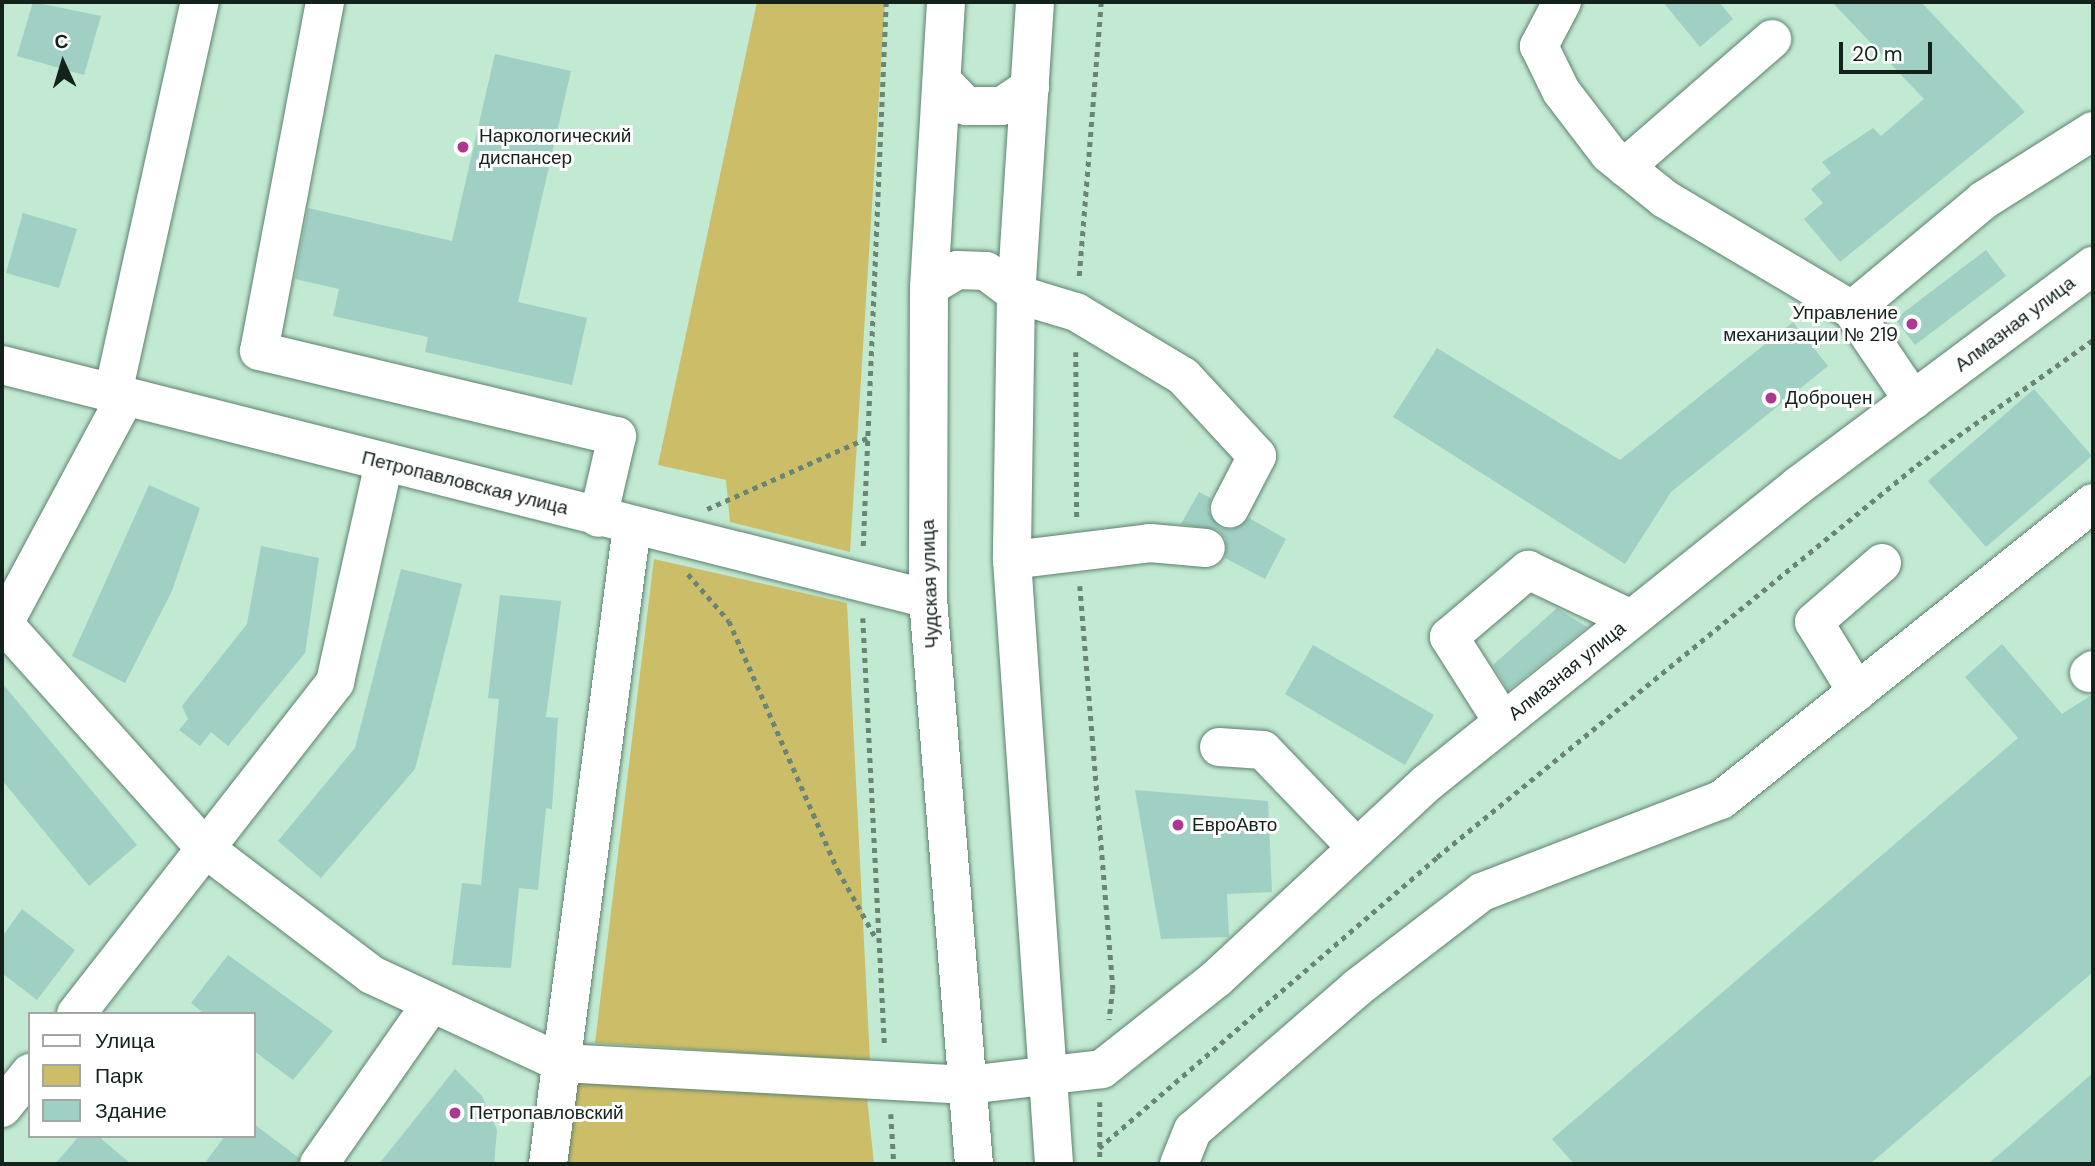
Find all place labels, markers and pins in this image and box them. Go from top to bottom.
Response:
place label: Наркологический диспансер [479,125,631,169]
marker: Наркологический диспансер [453,137,473,157]
place label: Управление механизации № 219 [1723,302,1898,346]
marker: Управление механизации № 219 [1904,316,1920,332]
place label: Доброцен [1785,387,1872,409]
marker: Доброцен [1763,390,1779,406]
place label: ЕвроАвто [1192,814,1277,836]
marker: ЕвроАвто [1170,817,1186,833]
place label: Петропавловский [469,1102,624,1124]
marker: Петропавловский [447,1105,463,1121]

